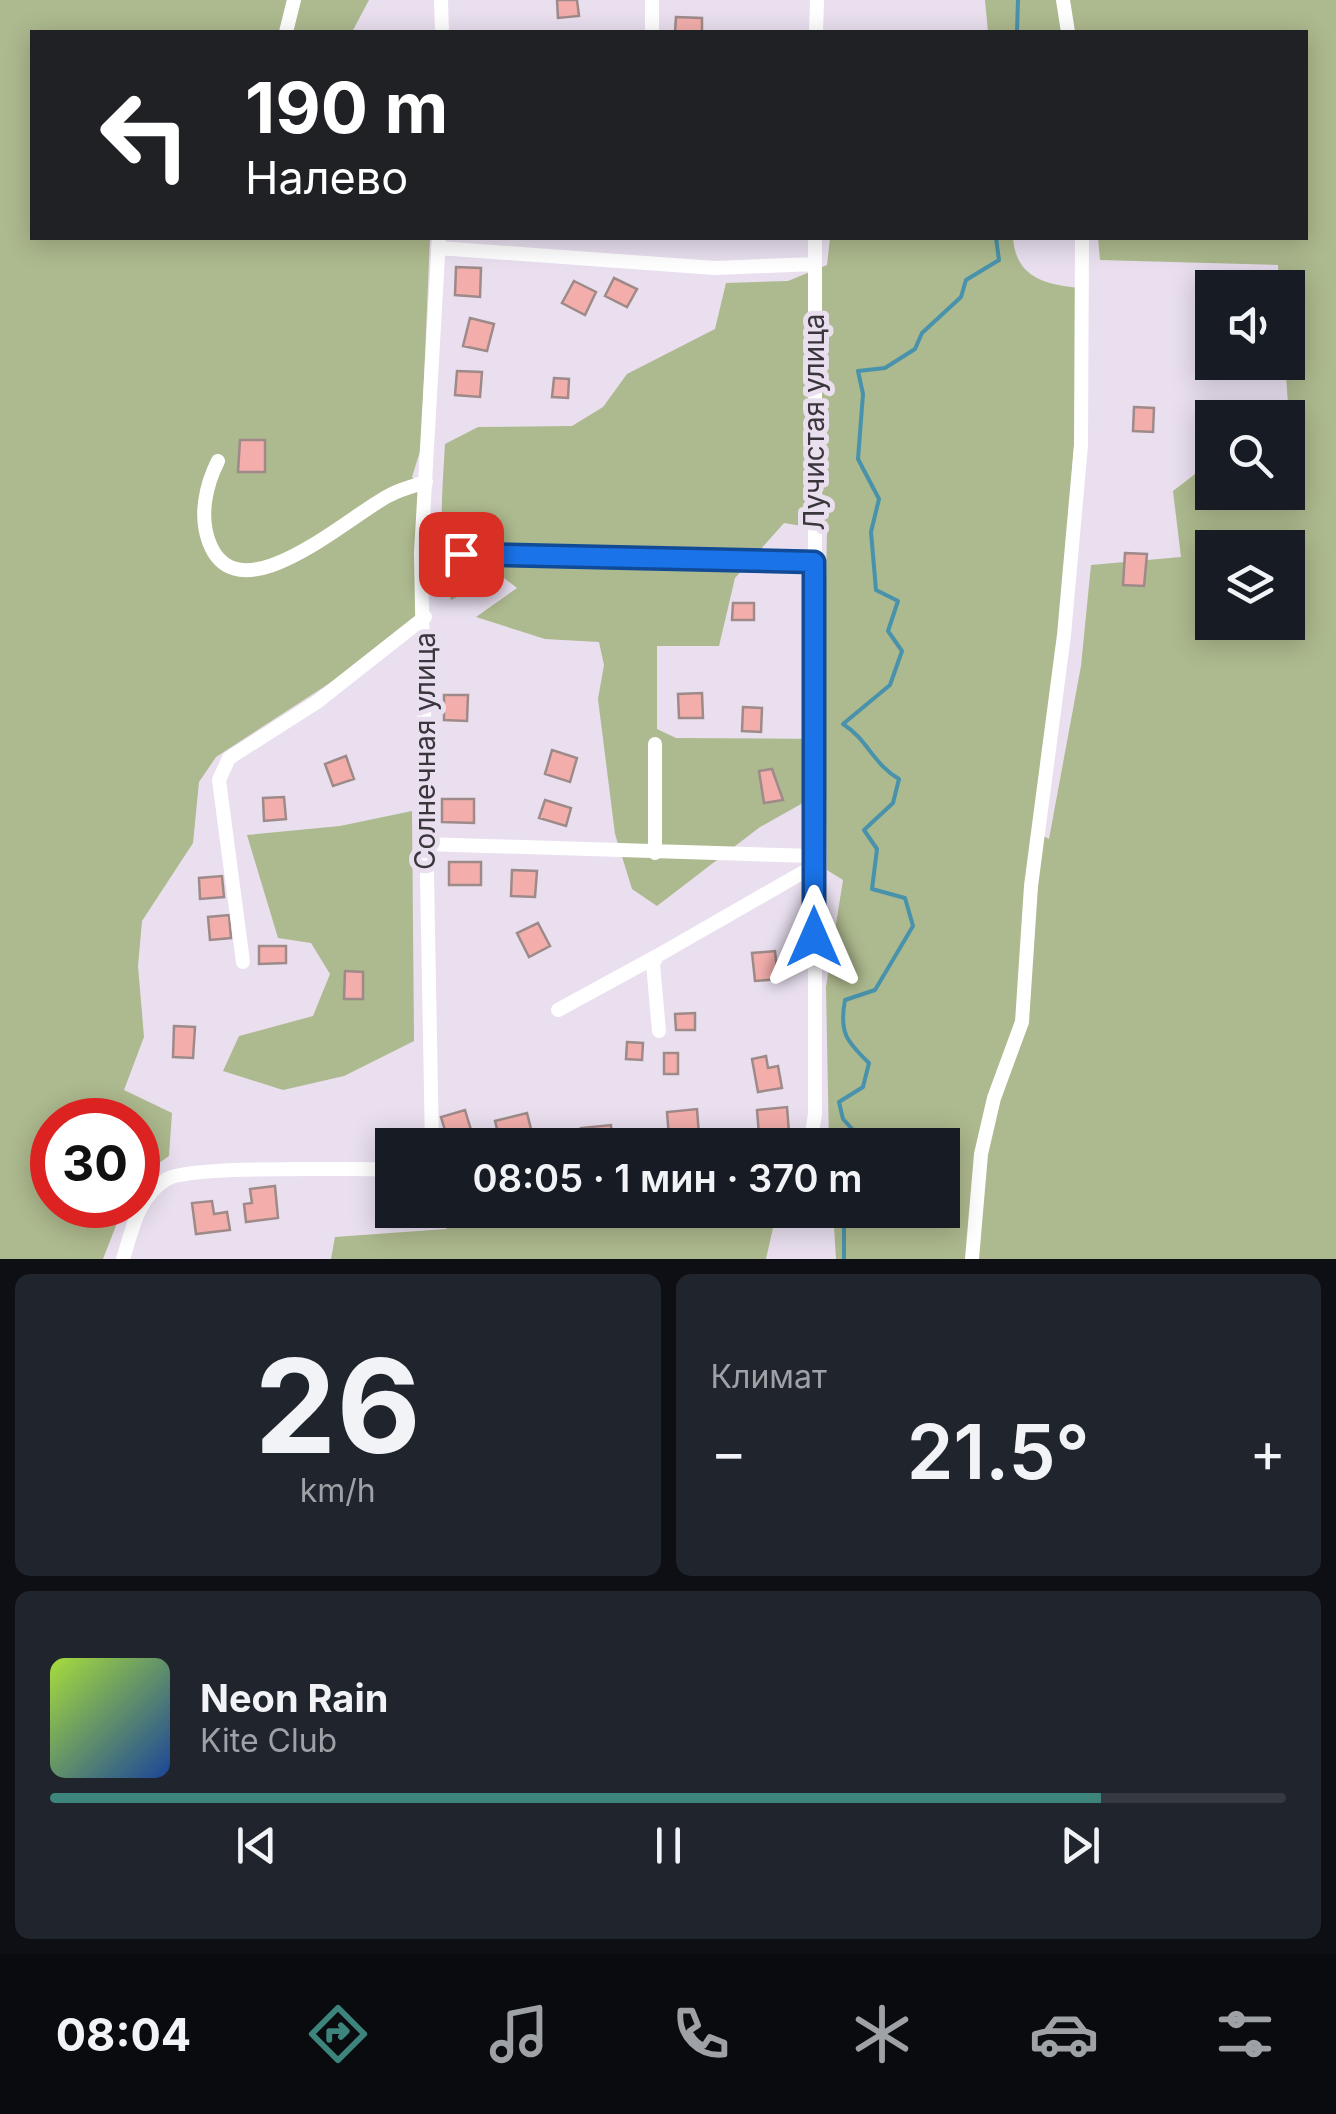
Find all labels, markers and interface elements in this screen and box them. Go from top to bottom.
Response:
text: 190 m [245,65,448,150]
icon: left [80,70,210,200]
text: Налево [245,150,408,205]
map controls [1195,270,1305,640]
button: sound [1195,270,1305,380]
street label: Лучистая улица [797,313,831,531]
button: search [1195,400,1305,510]
pin [419,512,504,597]
icon: arrive [434,527,489,582]
button: layers [1195,530,1305,640]
street label: Солнечная улица [408,632,442,870]
position arrow [762,885,866,989]
speed limit sign: 30 [30,1098,160,1228]
text: 08:05 · 1 мин · 370 m [473,1155,862,1201]
text: 26 [255,1327,421,1484]
text: Климат [711,1357,827,1396]
text: 21.5° [907,1406,1090,1497]
text: − [711,1419,747,1485]
text: + [1250,1419,1286,1485]
text: km/h [300,1471,376,1510]
text: Neon Rain [200,1675,388,1721]
text: Kite Club [200,1721,337,1760]
icon: previous [229,1818,284,1873]
icon: pause [641,1818,696,1873]
icon: next [1053,1818,1108,1873]
icon: directions [303,1999,373,2069]
icon: music [484,1999,554,2069]
icon: phone [666,1999,736,2069]
icon: climate [847,1999,917,2069]
icon: car [1029,1999,1099,2069]
icon: filters [1210,1999,1280,2069]
text: 08:04 [56,2007,191,2062]

